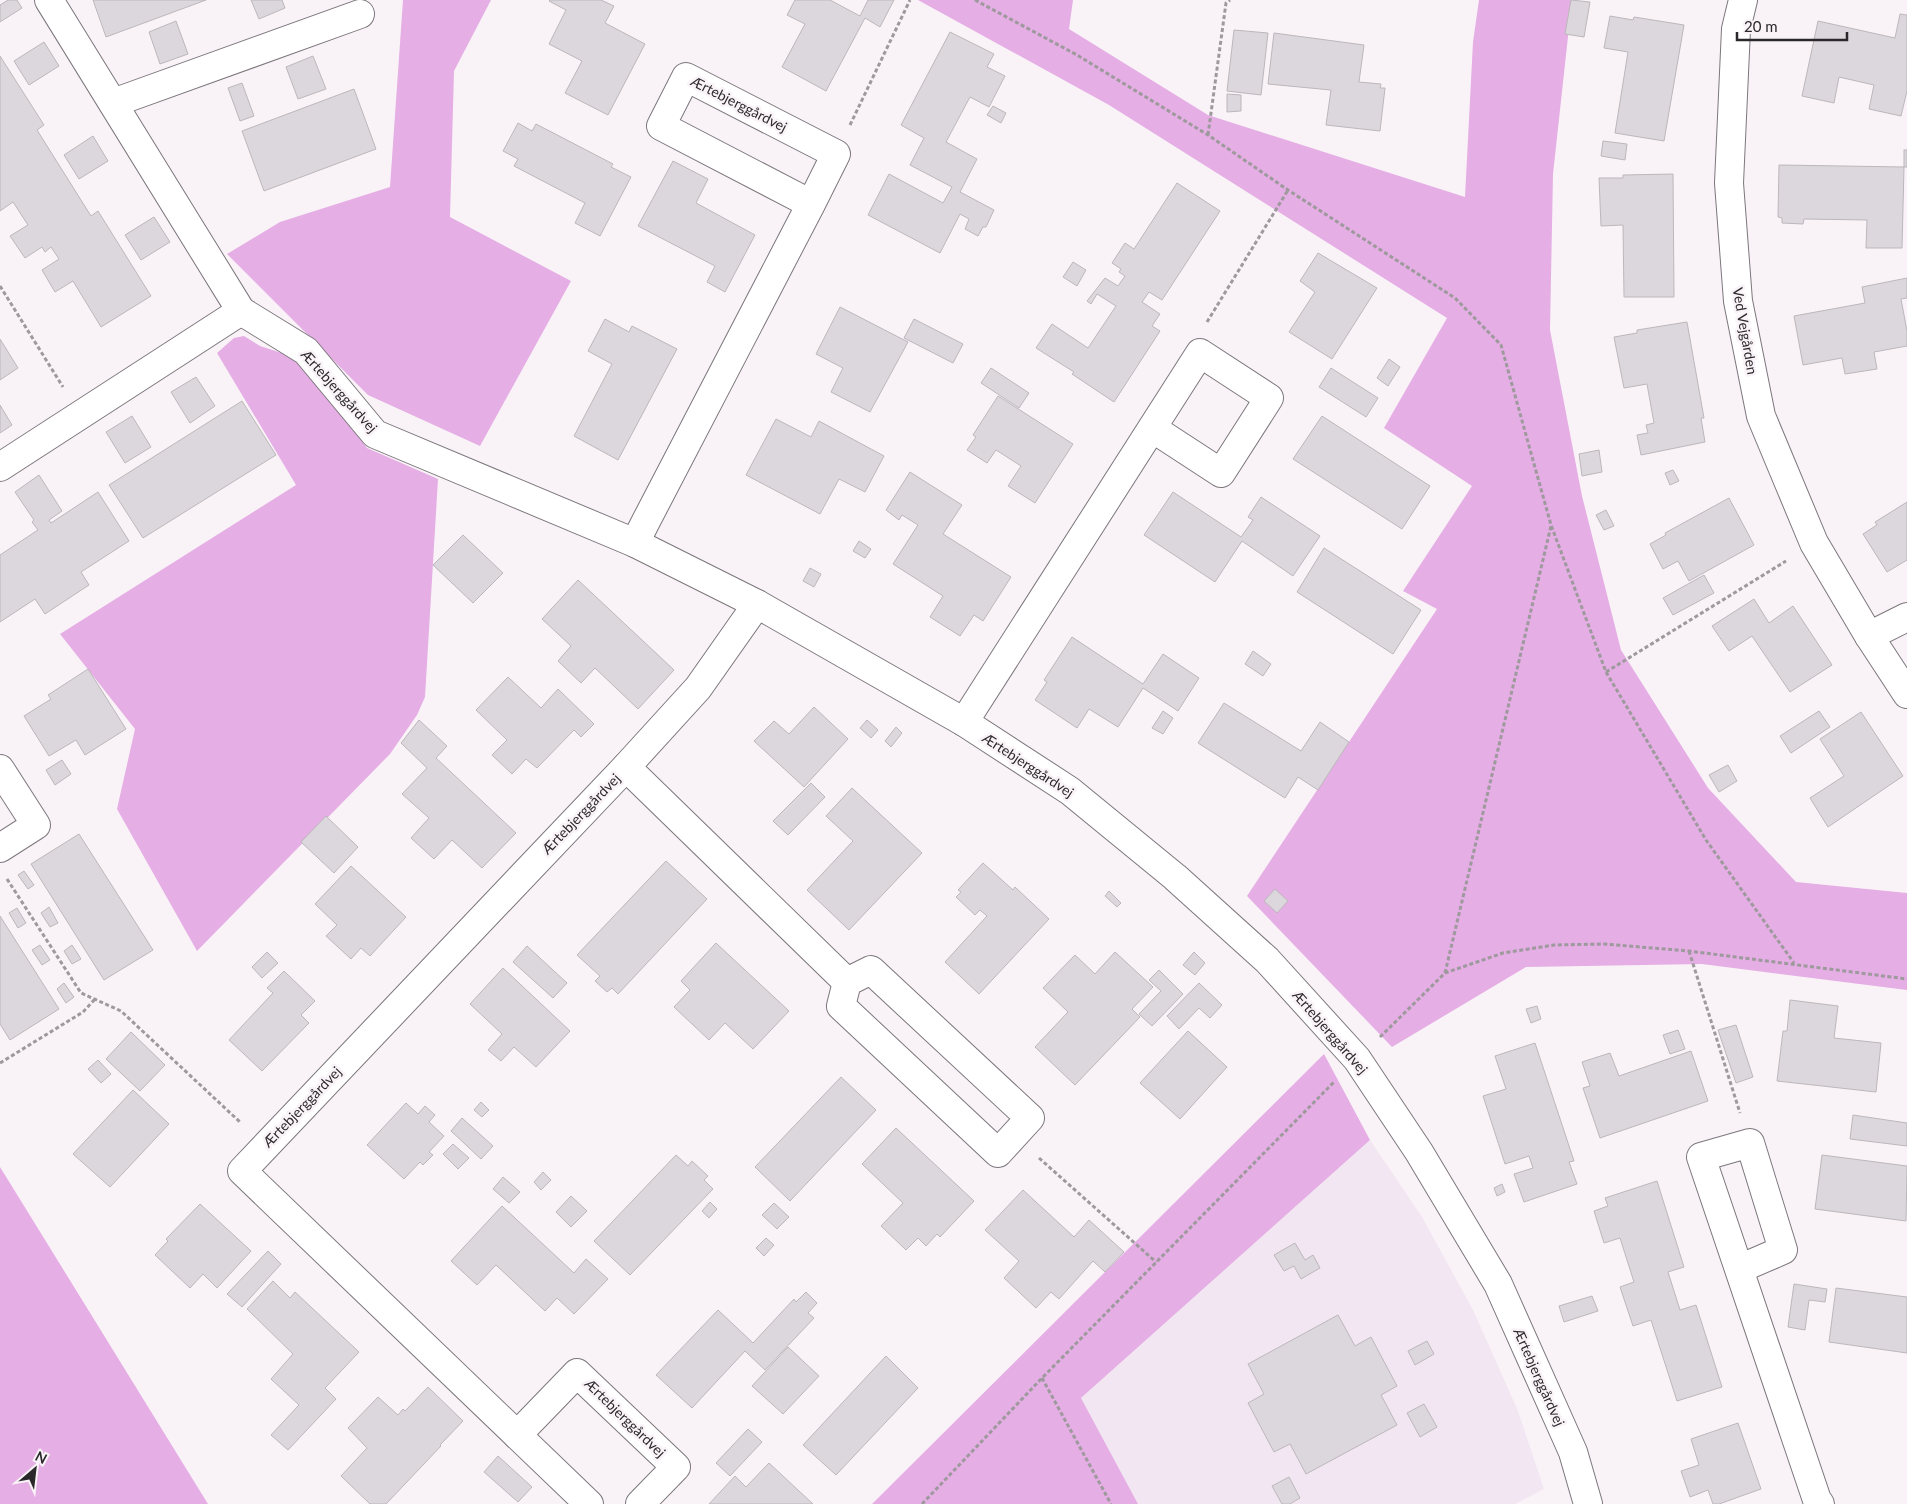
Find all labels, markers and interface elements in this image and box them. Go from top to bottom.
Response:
scale bar [1737,10,1847,42]
text: 20 m [1744,17,1778,35]
street label: Ærtebjerggårdvej [687,72,790,135]
street label: Ved Vejgården [1729,286,1762,376]
street label: Ærtebjerggårdvej [297,345,381,436]
street label: Ærtebjerggårdvej [978,728,1077,801]
street label: Ærtebjerggårdvej [537,770,623,858]
street label: Ærtebjerggårdvej [1289,985,1371,1077]
street label: Ærtebjerggårdvej [258,1063,344,1151]
street label: Ærtebjerggårdvej [1510,1324,1569,1429]
street label: Ærtebjerggårdvej [581,1374,669,1460]
north arrow [10,1444,60,1494]
text: N [33,1447,50,1467]

